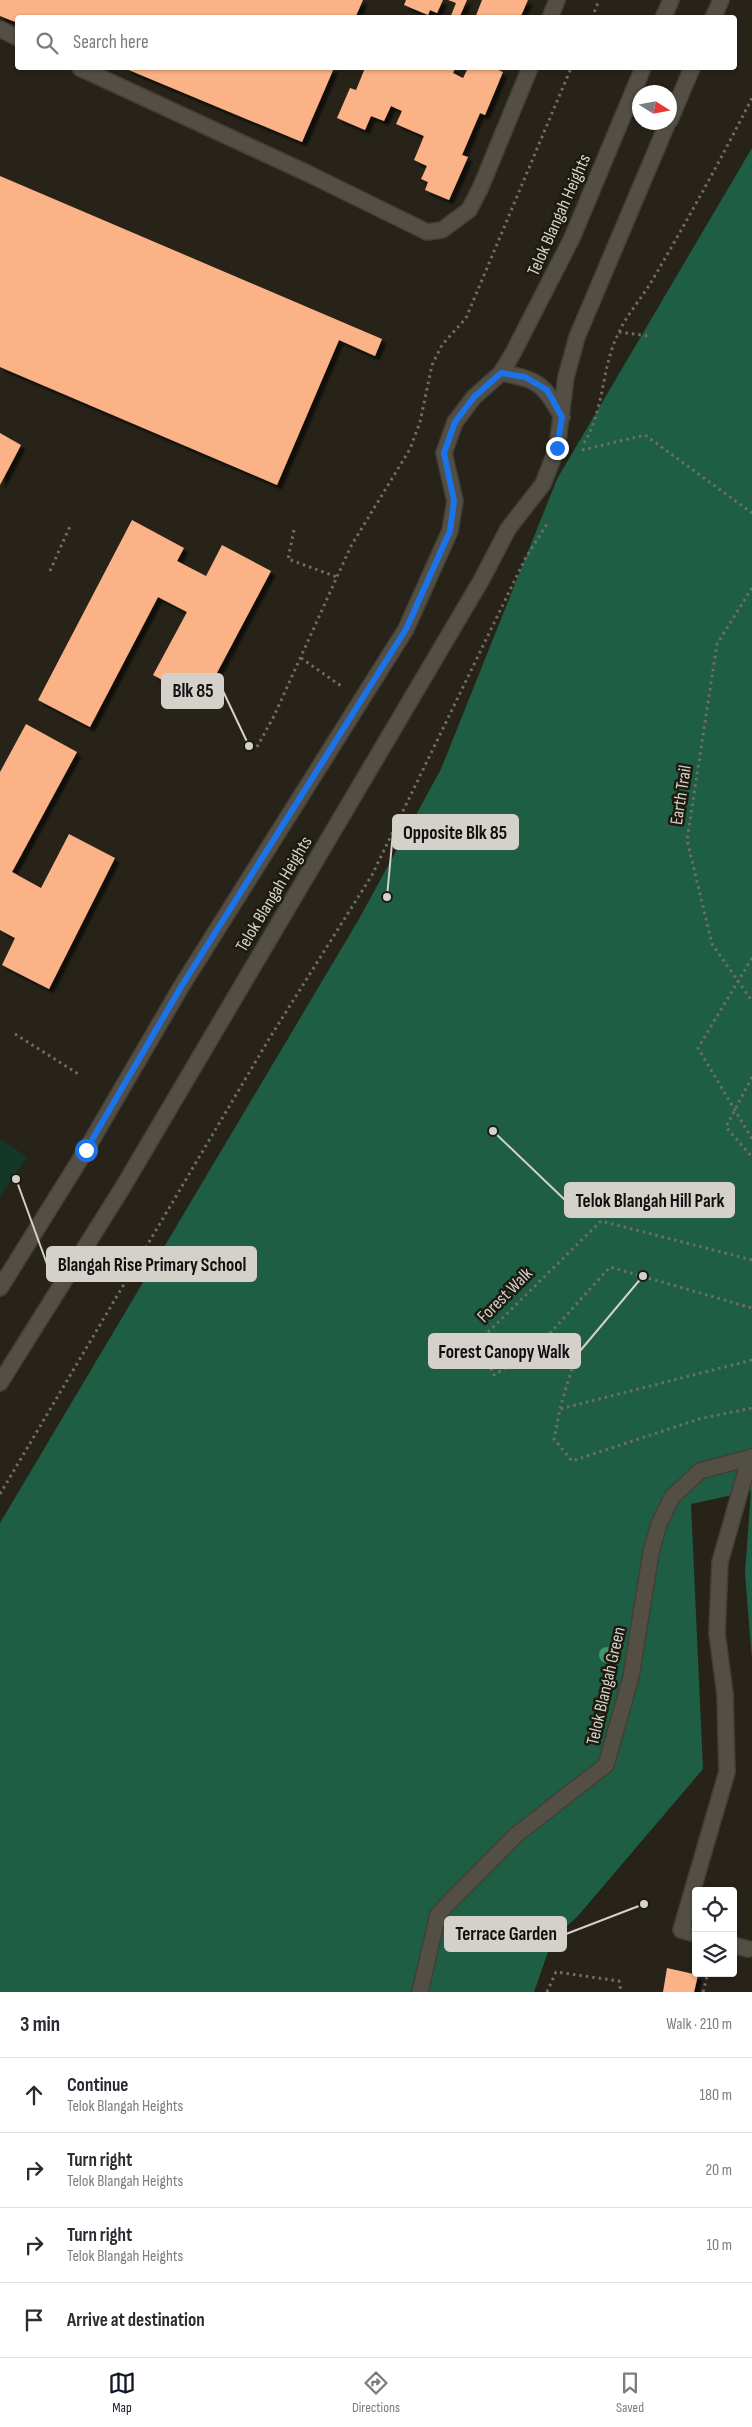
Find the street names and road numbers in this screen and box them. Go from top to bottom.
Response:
street label: Telok Blangah Heights [523,151,595,279]
street label: Earth Trail [666,764,696,826]
street label: Telok Blangah Heights [231,832,317,956]
street label: Forest Walk [473,1263,537,1327]
street label: Telok Blangah Green [582,1625,630,1747]

